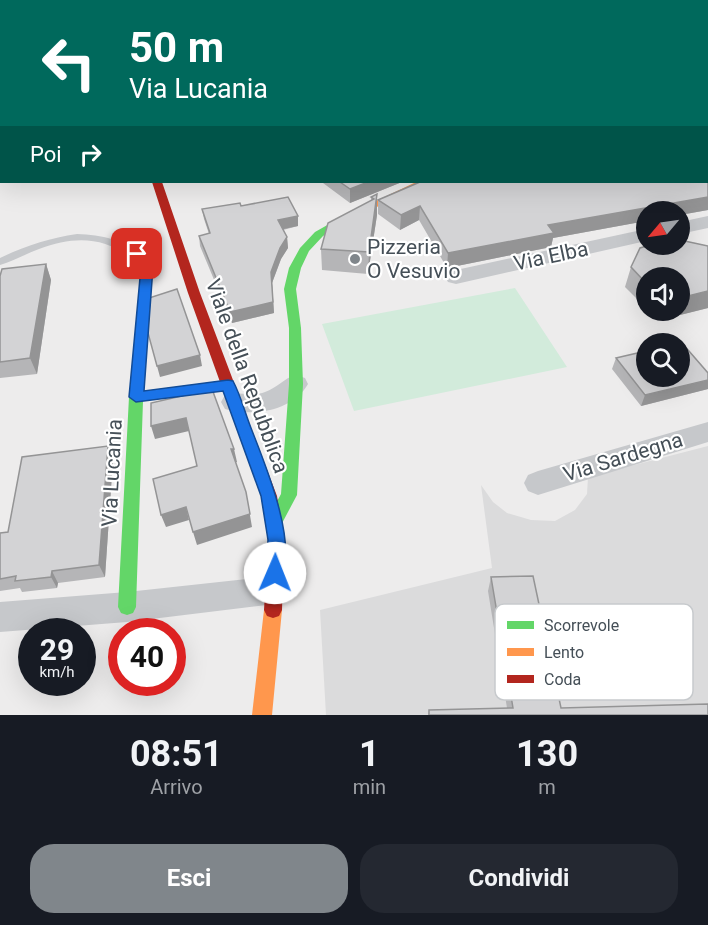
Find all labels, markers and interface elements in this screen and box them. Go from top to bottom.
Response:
text: 50 m [129,23,224,72]
icon: left [30,24,108,102]
text: Via Lucania [129,73,268,105]
icon: right [74,138,107,171]
text: Poi [30,142,62,167]
north arrow [636,201,690,255]
map controls [636,201,690,387]
pin [111,228,162,279]
place label: Pizzeria O Vesuvio [367,235,460,283]
street label: Via Elba [512,236,590,276]
icon: arrive [120,237,153,270]
marker: Pizzeria O Vesuvio [348,252,362,266]
button: sound [636,267,690,321]
street label: Viale della Repubblica [201,276,293,476]
button: search [636,333,690,387]
street label: Via Lucania [97,418,127,528]
street label: Via Sardegna [560,427,686,487]
position arrow [243,541,307,605]
legend [495,604,693,700]
text: Scorrevole [544,616,619,635]
speed limit sign: 40 [108,618,186,696]
text: 29 [40,632,74,667]
text: Lento [544,643,584,662]
text: km/h [39,663,75,681]
text: Coda [544,670,581,689]
text: 08:51 [130,733,223,775]
text: 1 [359,733,380,775]
text: 130 [516,733,578,775]
text: Arrivo [150,775,203,799]
text: min [353,775,386,799]
text: m [538,775,556,799]
button: Esci [30,844,348,913]
button: Condividi [360,844,678,913]

